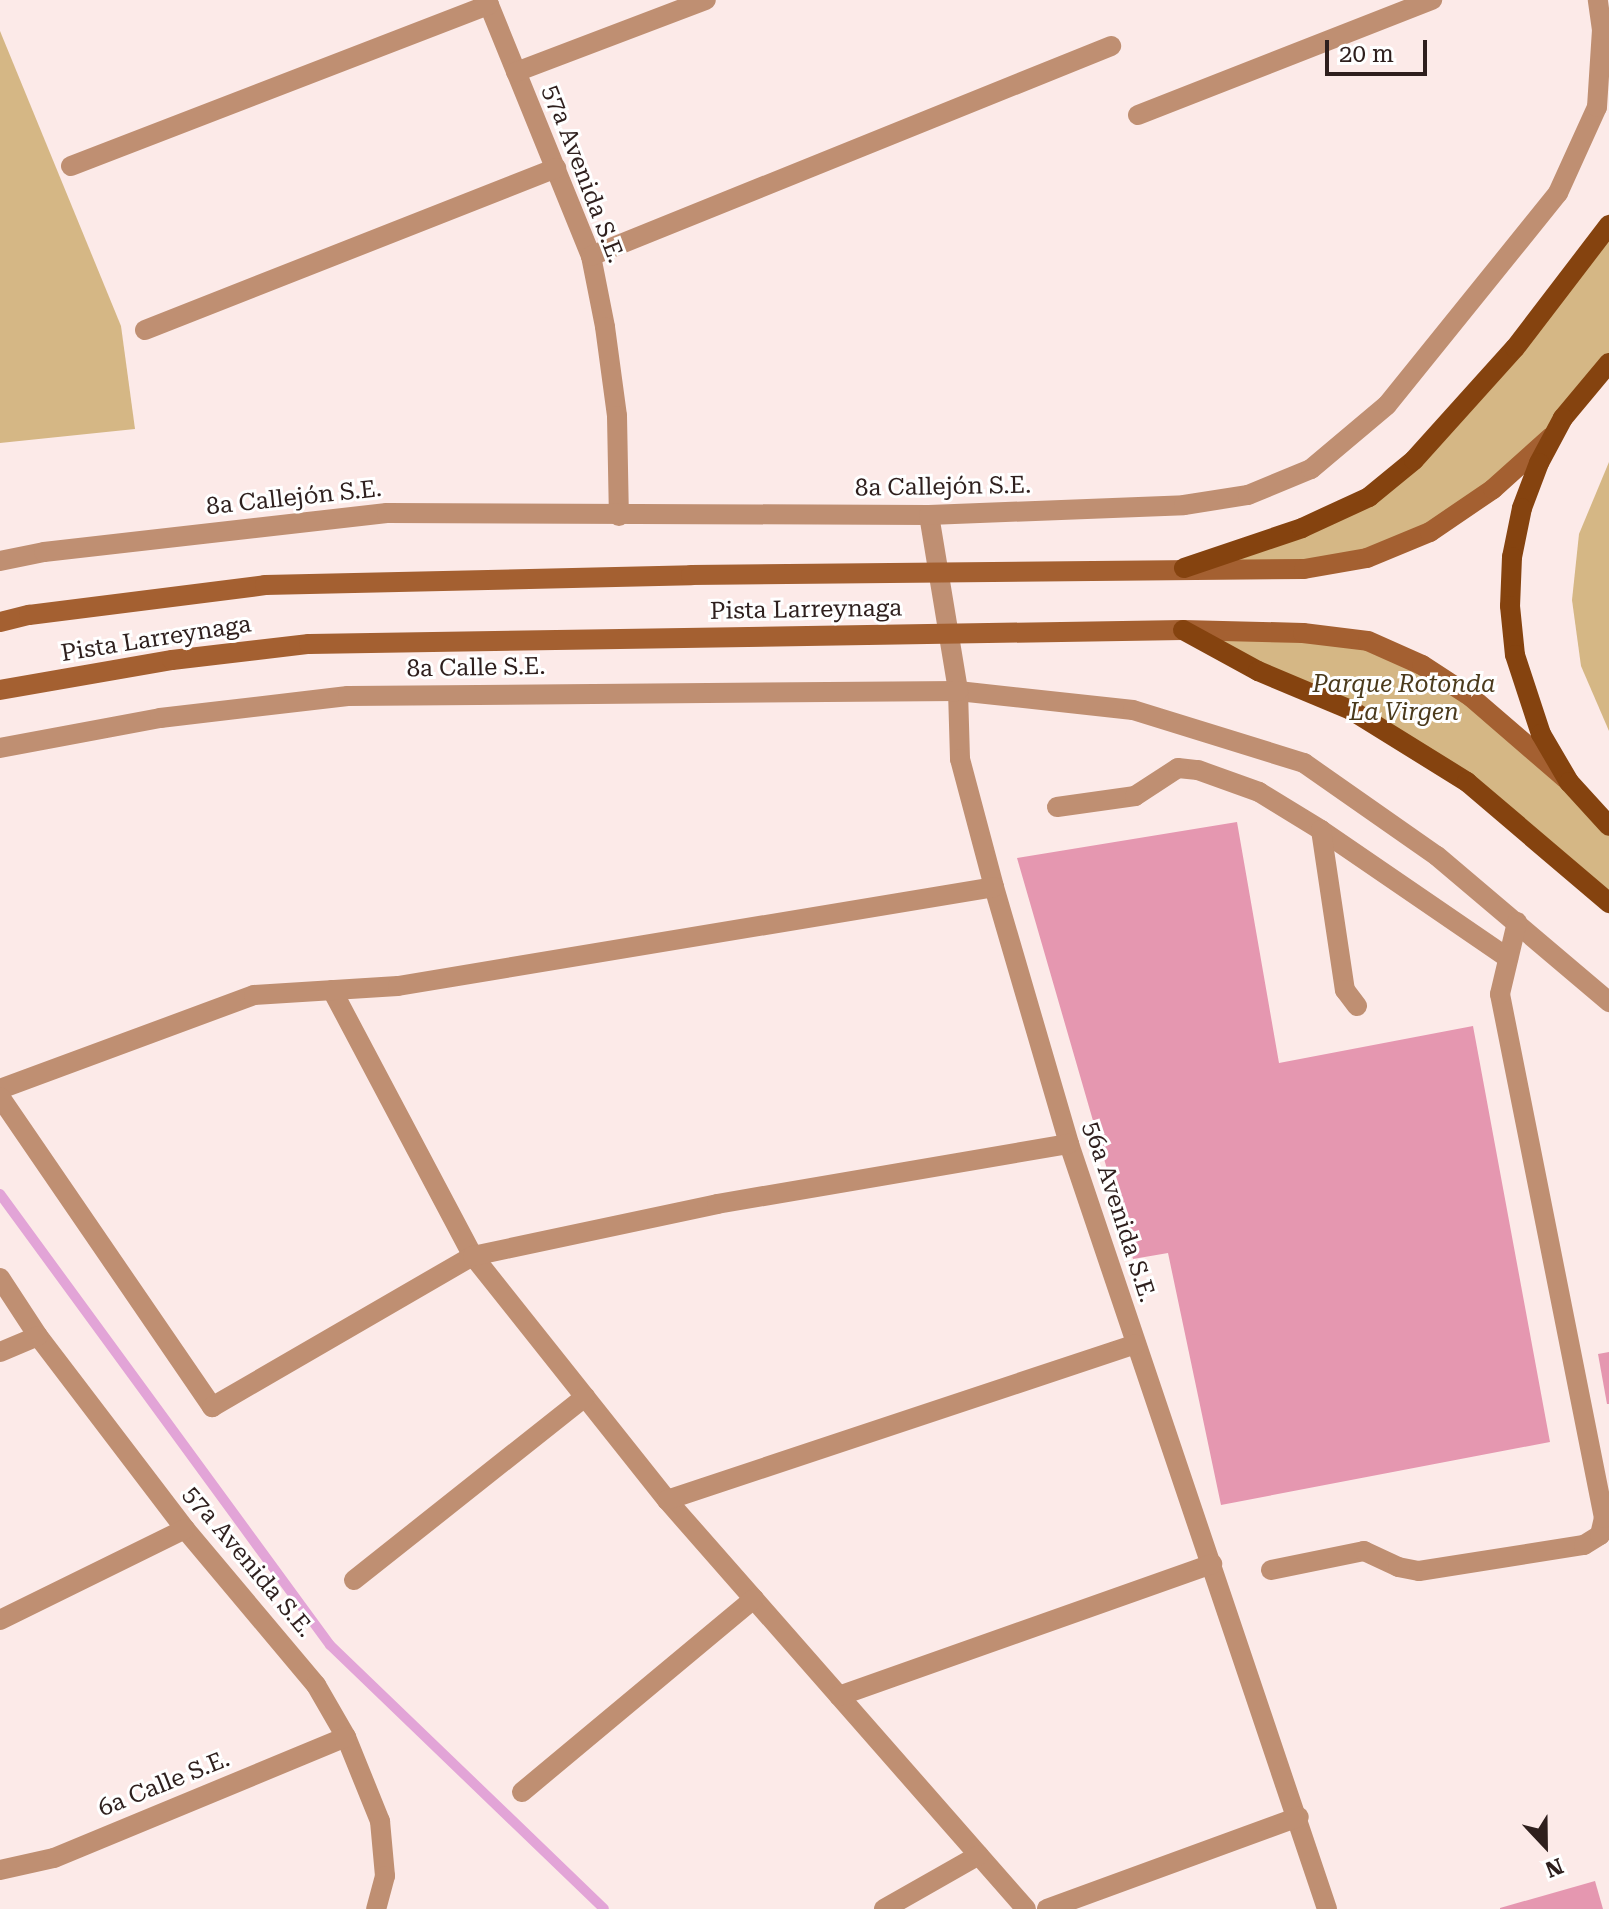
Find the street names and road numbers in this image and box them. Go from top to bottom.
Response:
street label: 57a Avenida S.E. [536,81,630,267]
street label: 8a Callejón S.E. [855,471,1031,503]
street label: 8a Callejón S.E. [205,474,383,522]
street label: Pista Larreynaga [710,594,902,626]
street label: Pista Larreynaga [59,610,253,668]
street label: 8a Calle S.E. [406,652,546,684]
street label: 56a Avenida S.E. [1076,1118,1162,1306]
street label: 57a Avenida S.E. [176,1481,320,1643]
street label: 6a Calle S.E. [94,1745,234,1823]

